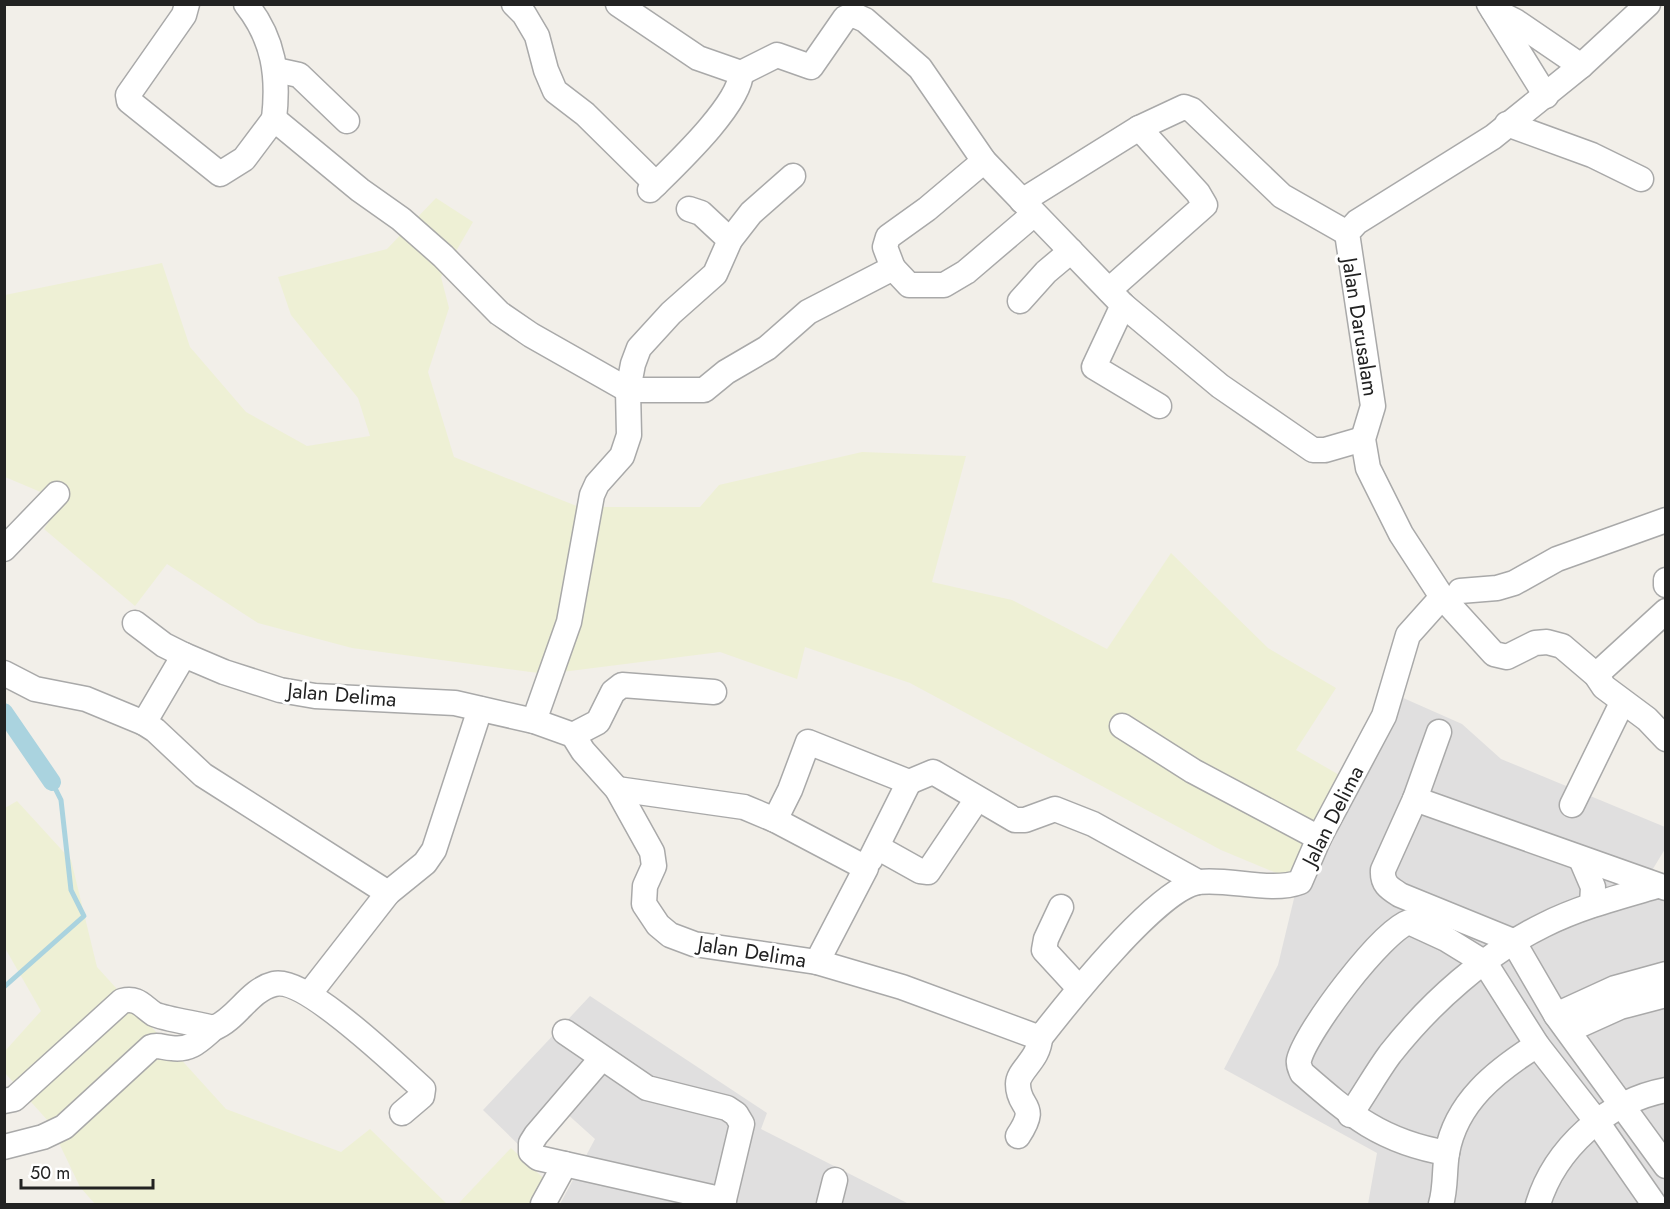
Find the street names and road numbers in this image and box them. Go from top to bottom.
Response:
street label: Jalan Darusalam [1334,253,1386,398]
street label: Jalan Delima [283,675,398,715]
street label: Jalan Delima [1293,761,1371,874]
street label: Jalan Delima [693,928,808,975]

